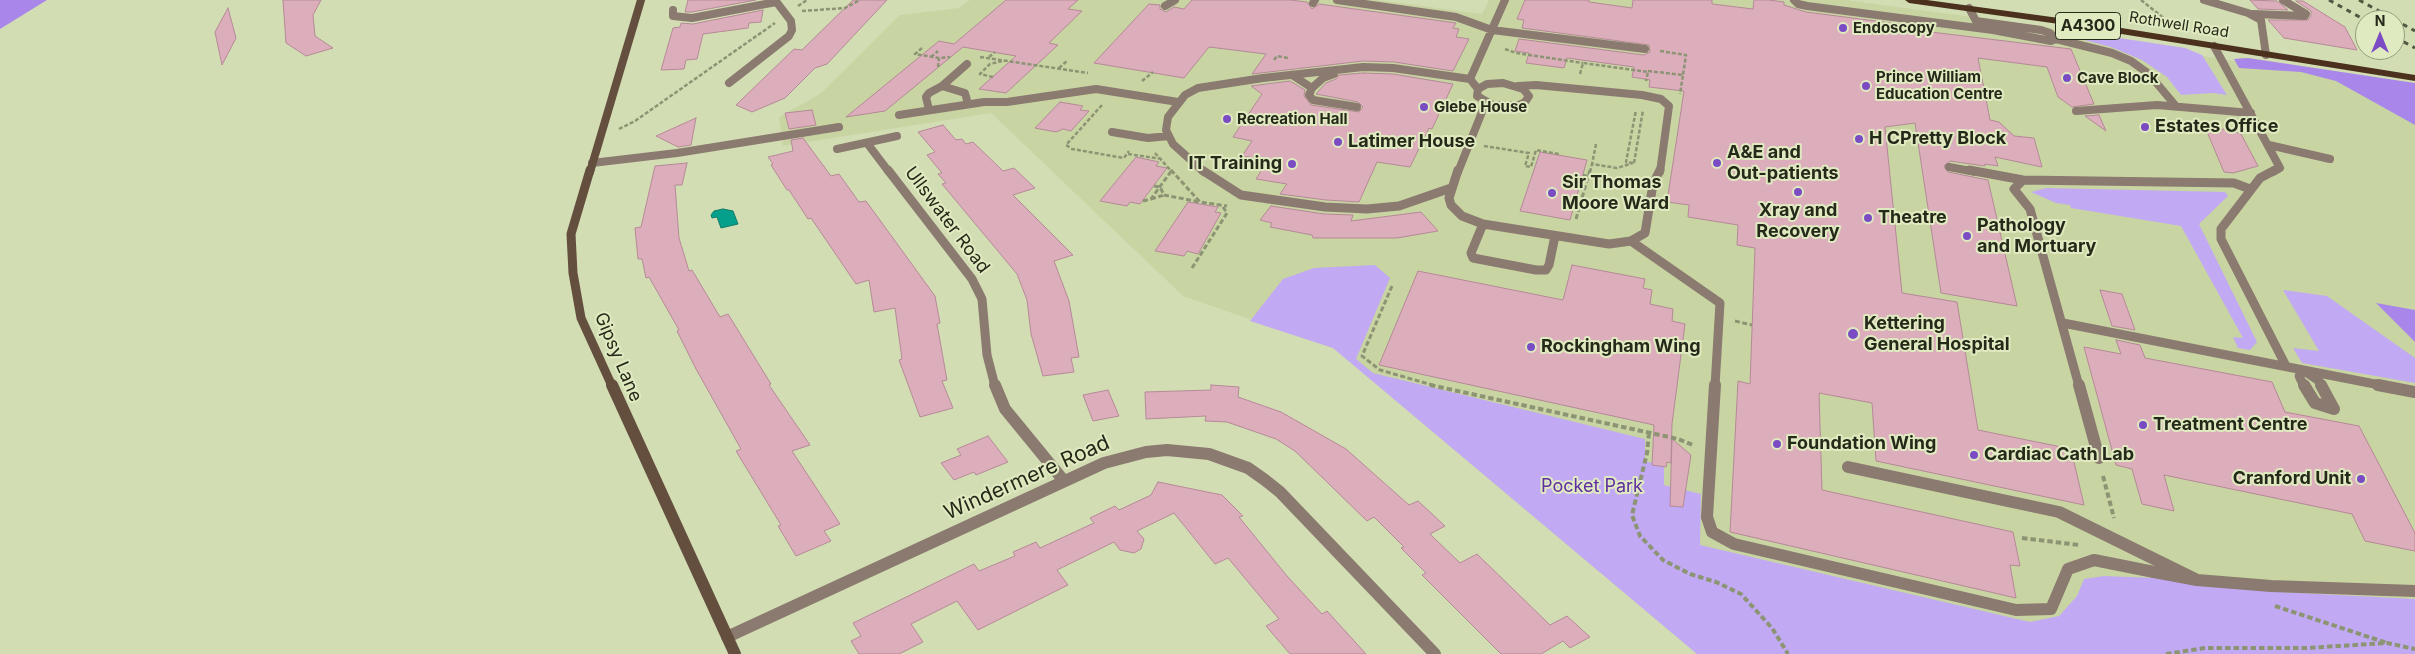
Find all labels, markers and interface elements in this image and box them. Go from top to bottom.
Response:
street label: Rothwell Road [2128,8,2230,42]
north arrow [2355,10,2405,60]
road number: A4300 [2056,12,2120,40]
text: N [2375,12,2385,29]
place label: Endoscopy [1853,19,1935,37]
marker: Endoscopy [1837,22,1849,34]
place label: Prince William Education Centre [1876,68,2003,103]
place label: Cave Block [2077,69,2158,87]
marker: Cave Block [2061,72,2073,84]
marker: Prince William Education Centre [1860,80,1872,92]
place label: Glebe House [1434,98,1527,116]
marker: Glebe House [1418,101,1430,113]
place label: Recreation Hall [1237,110,1348,128]
marker: Recreation Hall [1221,113,1233,125]
place label: Estates Office [2155,116,2278,138]
marker: Estates Office [2139,121,2151,133]
place label: H CPretty Block [1869,128,2006,150]
place label: Latimer House [1348,131,1475,153]
marker: H CPretty Block [1853,133,1865,145]
marker: Latimer House [1332,136,1344,148]
place label: A&E and Out-patients [1727,142,1839,184]
place label: IT Training [1189,153,1282,175]
marker: A&E and Out-patients [1711,157,1723,169]
marker: IT Training [1286,158,1298,170]
street label: Ullswater Road [900,162,994,278]
place label: Sir Thomas Moore Ward [1562,172,1669,214]
marker: Xray and Recovery [1792,186,1804,198]
marker: Sir Thomas Moore Ward [1546,187,1558,199]
place label: Xray and Recovery [1756,200,1840,242]
place label: Theatre [1878,207,1947,229]
marker: Theatre [1862,212,1874,224]
place label: Pathology and Mortuary [1977,215,2096,258]
marker: Pathology and Mortuary [1961,230,1973,242]
street label: Gipsy Lane [590,309,646,405]
place label: Kettering General Hospital [1864,313,2010,356]
marker: Kettering General Hospital [1846,327,1860,341]
place label: Rockingham Wing [1541,336,1701,358]
marker: Rockingham Wing [1525,341,1537,353]
place label: Treatment Centre [2153,414,2307,436]
marker: Treatment Centre [2137,419,2149,431]
street label: Windermere Road [940,430,1114,526]
place label: Foundation Wing [1787,433,1936,455]
marker: Foundation Wing [1771,438,1783,450]
place label: Cardiac Cath Lab [1984,444,2134,466]
marker: Cardiac Cath Lab [1968,449,1980,461]
place label: Cranford Unit [2233,468,2351,490]
marker: Cranford Unit [2355,473,2367,485]
park label: Pocket Park [1541,476,1643,498]

